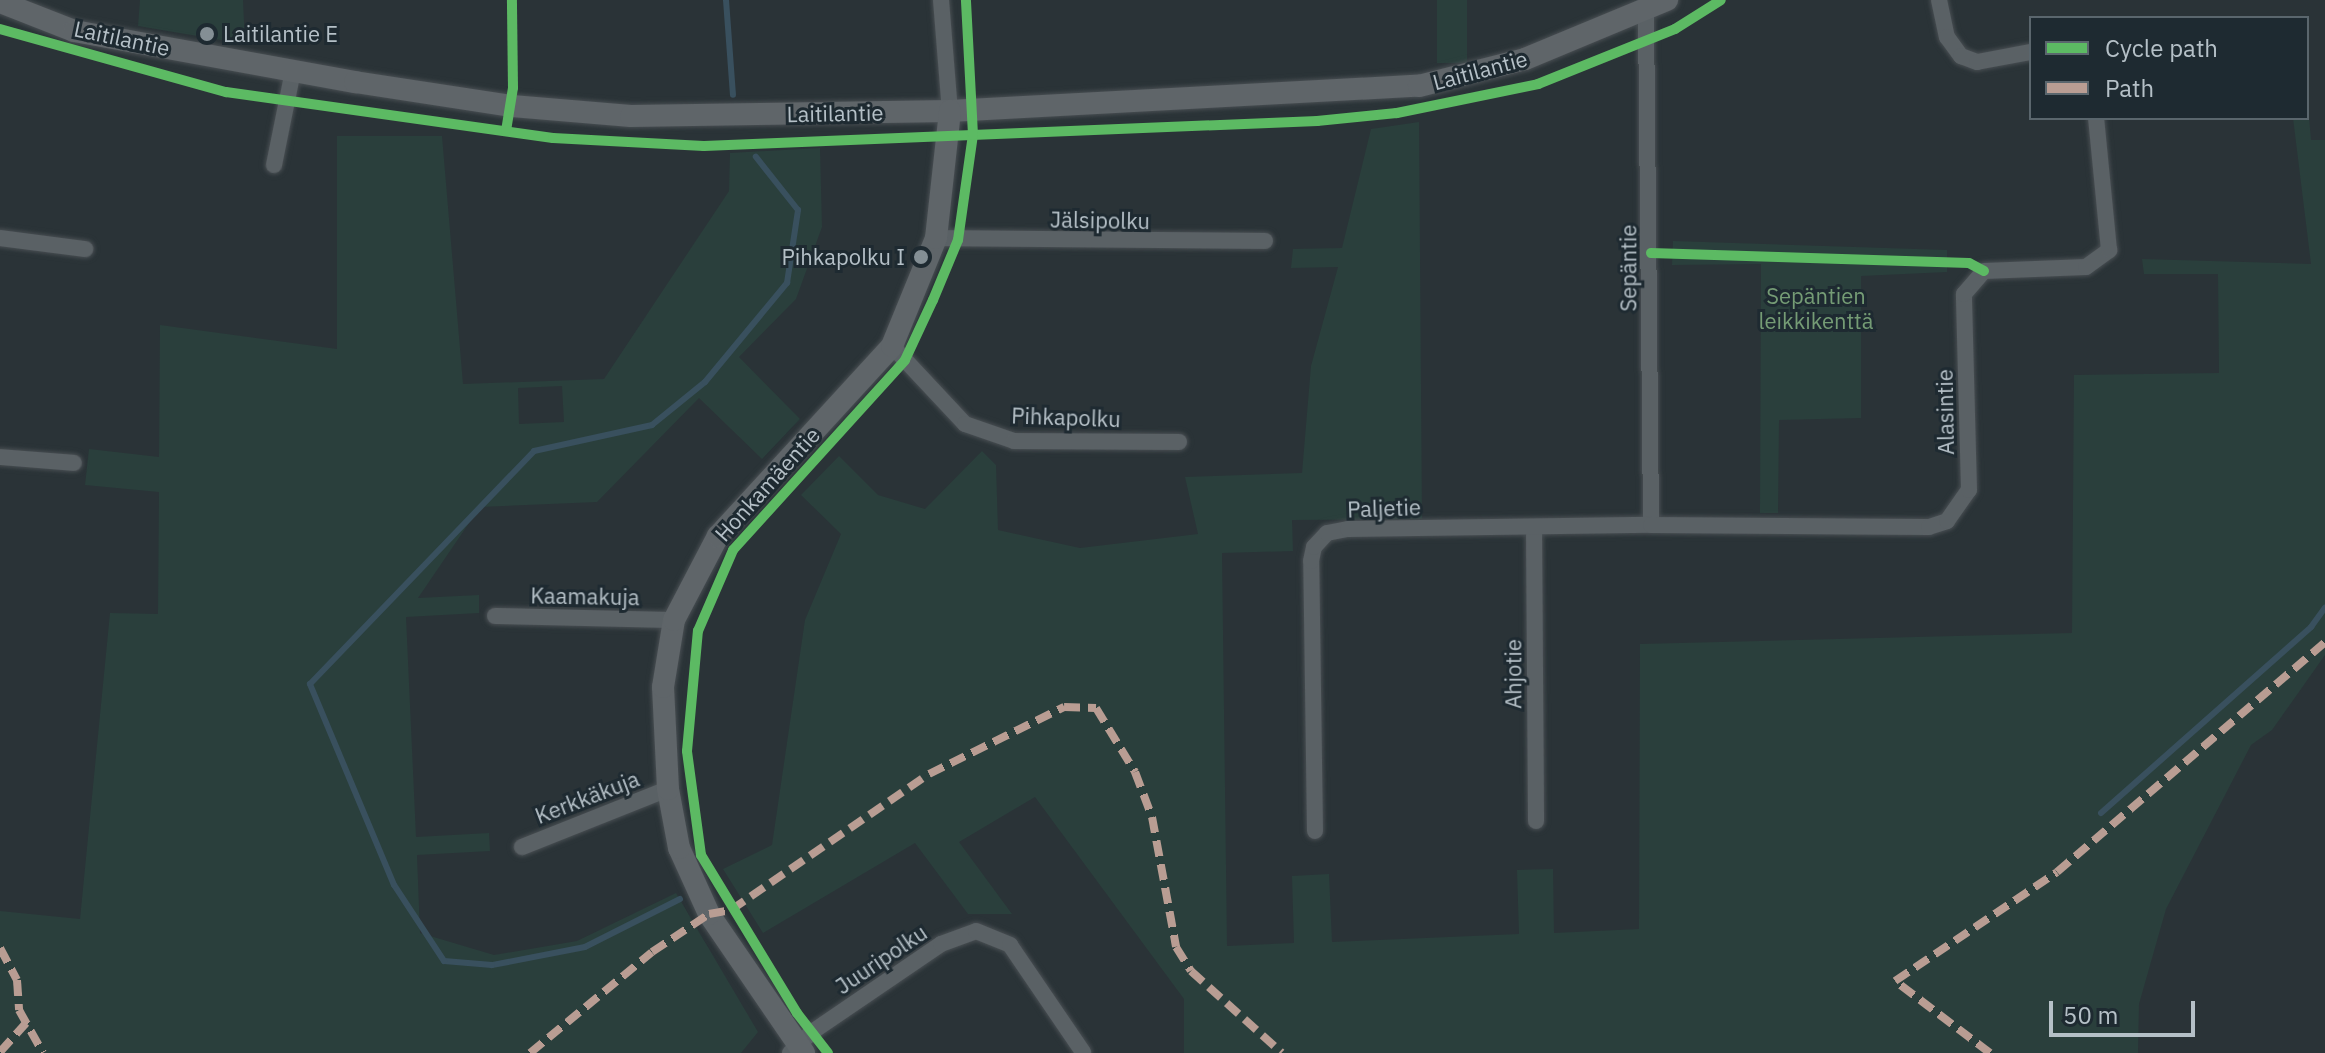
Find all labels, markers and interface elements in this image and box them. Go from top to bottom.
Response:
street label: Laitilantie [72,15,172,61]
legend [2029,16,2309,120]
place label: Laitilantie E [223,21,338,47]
marker: Laitilantie E [198,25,216,43]
text: Cycle path [2105,32,2218,64]
street label: Laitilantie [1430,45,1530,95]
text: Path [2105,72,2154,104]
street label: Laitilantie [786,99,884,127]
street label: Jälsipolku [1050,206,1150,234]
street label: Sepäntie [1615,224,1641,312]
place label: Pihkapolku I [782,244,905,270]
marker: Pihkapolku I [912,248,930,266]
park label: Sepäntien leikkikenttä [1758,282,1874,334]
street label: Alasintie [1931,369,1959,455]
street label: Pihkapolku [1011,402,1121,432]
street label: Honkamäentie [709,422,825,546]
street label: Paljetie [1347,494,1421,522]
street label: Kaamakuja [530,582,640,610]
street label: Ahjotie [1500,639,1526,709]
street label: Kerkkäkuja [531,765,643,829]
street label: Juuripolku [830,919,932,999]
scale bar [2053,985,2199,1035]
text: 50 m [2063,999,2118,1031]

